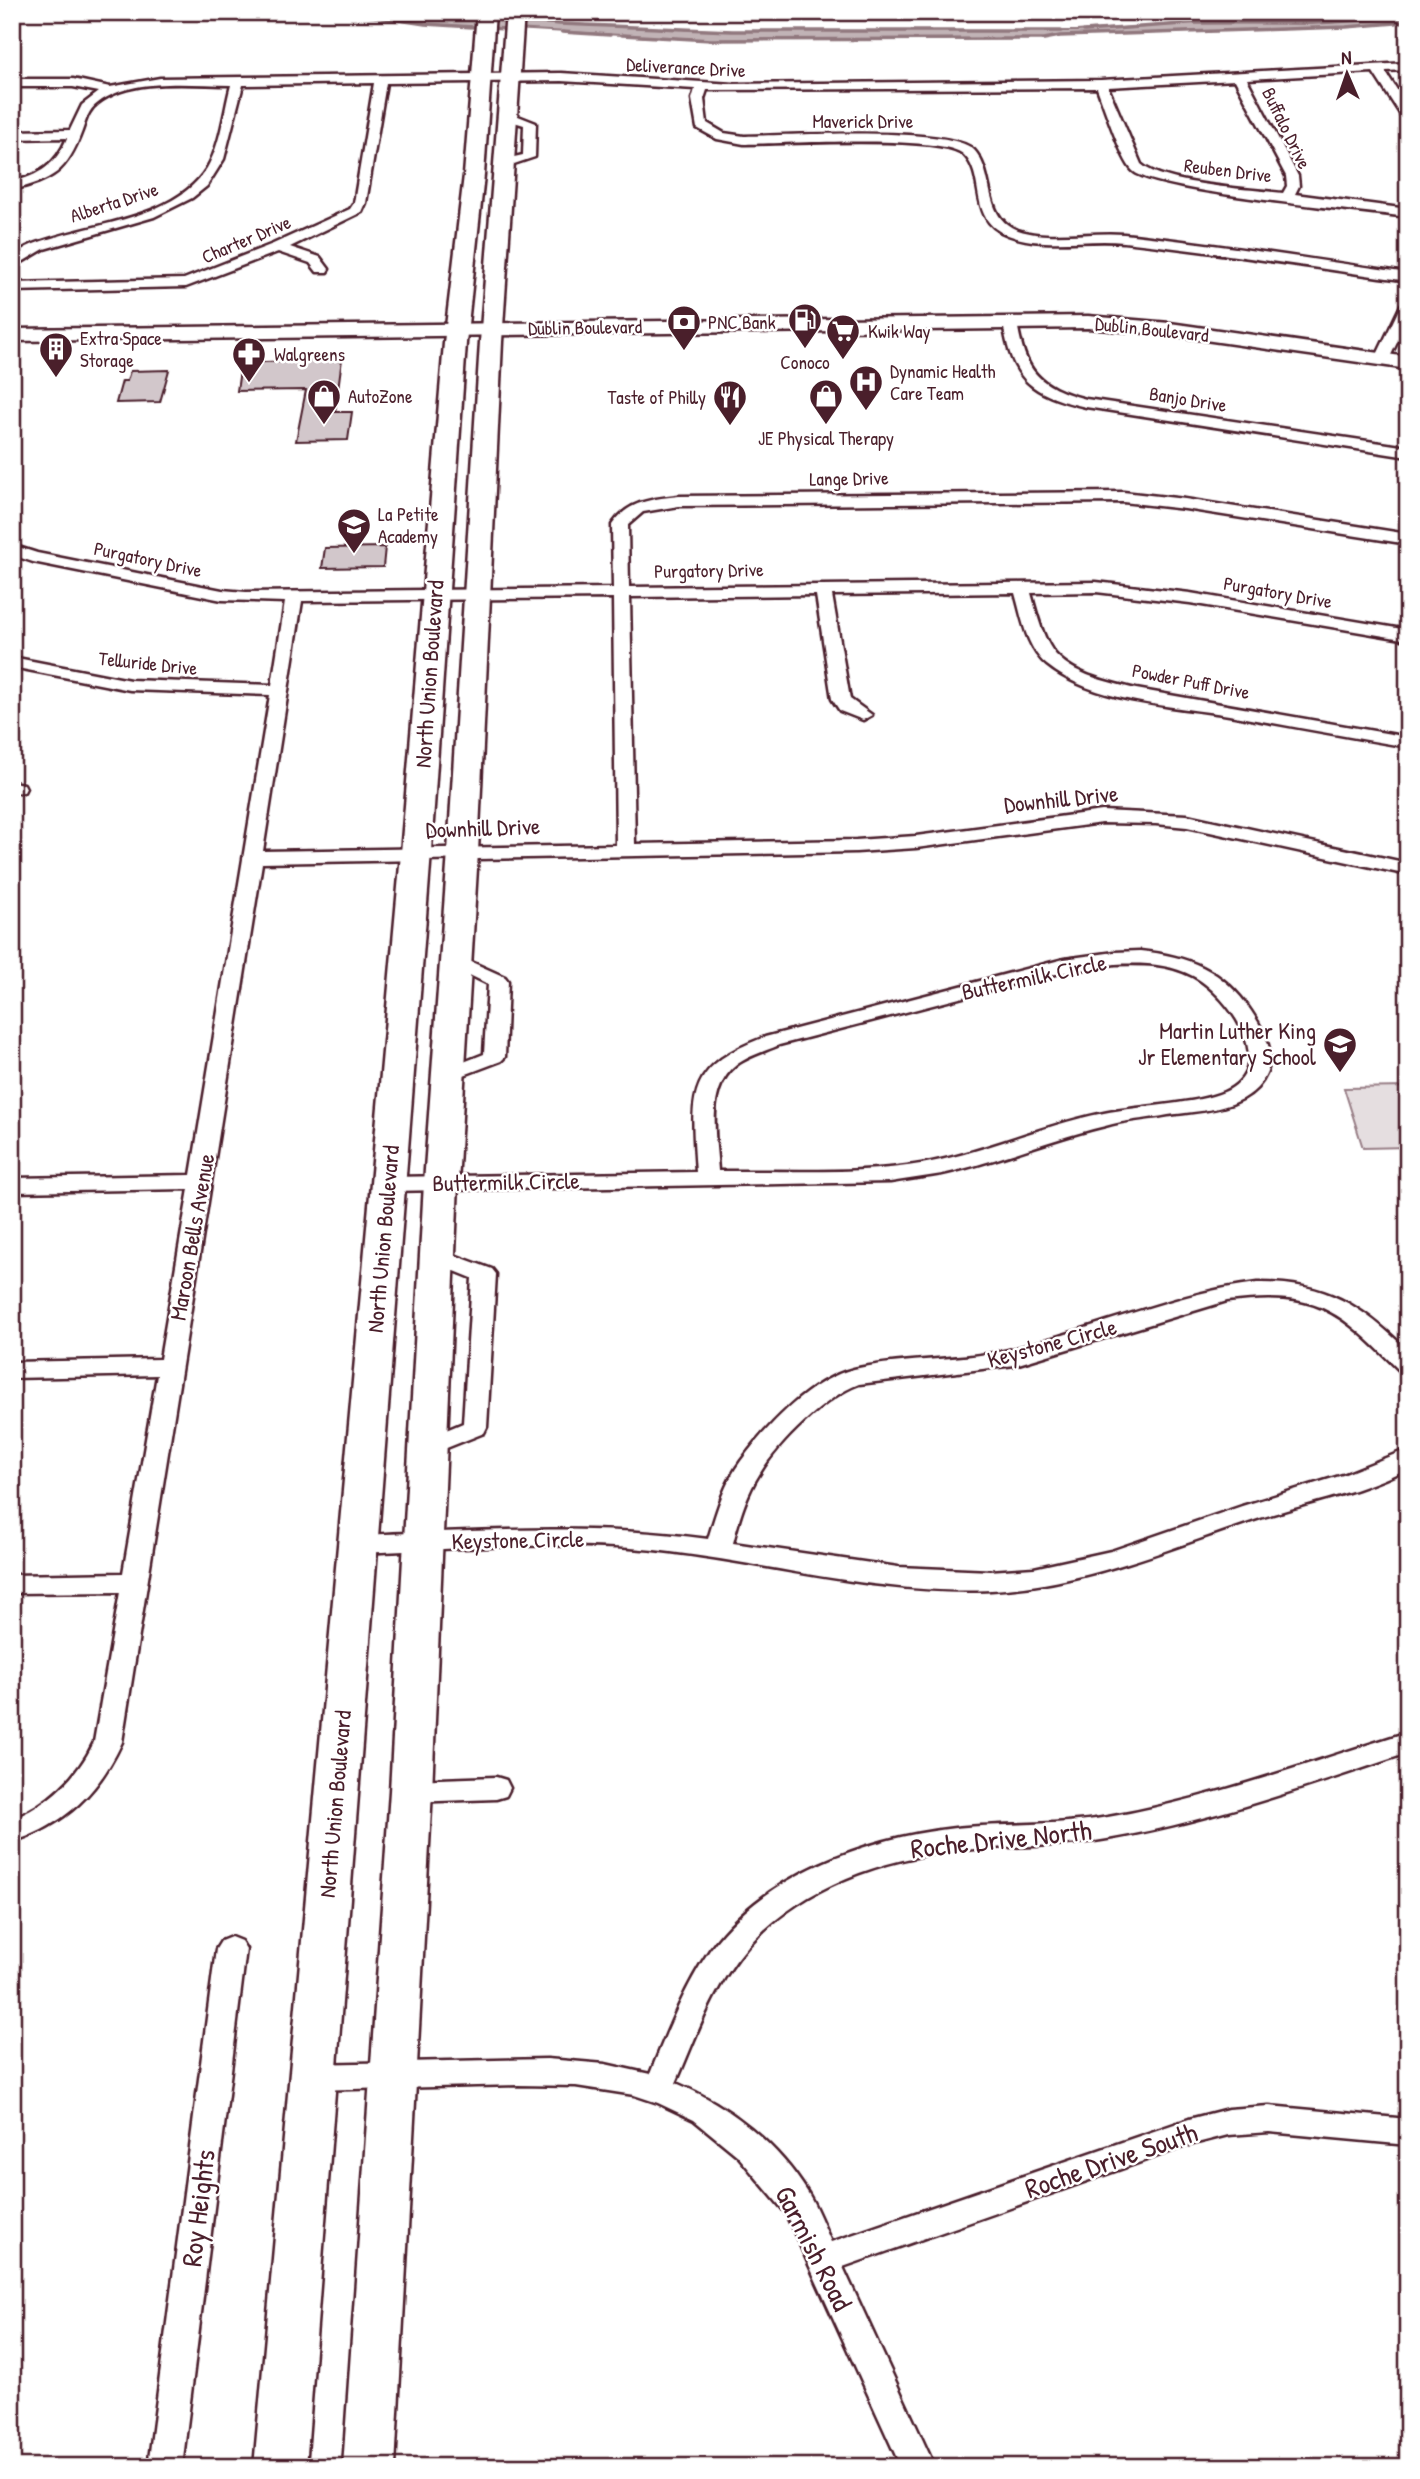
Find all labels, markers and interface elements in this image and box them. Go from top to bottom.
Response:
north arrow [1312,38,1382,108]
text: N [1341,44,1352,70]
street label: Deliverance Drive [626,51,747,83]
street label: Buffalo Drive [1256,83,1318,173]
street label: Maverick Drive [813,108,914,134]
street label: Reuben Drive [1183,152,1274,188]
street label: Alberta Drive [67,175,162,228]
street label: Charter Drive [197,208,295,269]
fuel station icon: Conoco [786,301,824,350]
bank icon: PNC Bank [665,303,703,352]
place label: PNC Bank [708,309,776,335]
street label: Dublin Boulevard [1094,310,1211,348]
supermarket icon: Kwik Way [824,312,862,361]
street label: Dublin Boulevard [528,313,643,341]
place label: Kwik Way [868,318,930,344]
place label: Extra Space Storage [80,325,162,373]
building icon: Extra Space Storage [37,330,75,379]
pharmacy icon: Walgreens [230,335,268,384]
place label: Walgreens [274,341,345,367]
place label: Conoco [780,349,830,375]
place label: Dynamic Health Care Team [890,358,996,406]
hospital icon: Dynamic Health Care Team [847,363,885,412]
shop icon: AutoZone [305,377,343,426]
shop icon: JE Physical Therapy [807,377,845,426]
restaurant icon: Taste of Philly [711,378,749,427]
street label: Banjo Drive [1147,380,1229,418]
place label: AutoZone [348,383,413,409]
place label: Taste of Philly [607,384,706,410]
place label: JE Physical Therapy [758,425,894,451]
street label: Lange Drive [809,464,889,492]
place label: La Petite Academy [378,501,439,549]
school or university icon: La Petite Academy [335,506,373,555]
street label: Purgatory Drive [92,535,205,583]
street label: Purgatory Drive [654,556,764,584]
street label: Purgatory Drive [1222,570,1335,614]
street label: North Union Boulevard [406,579,451,769]
street label: Telluride Drive [97,645,199,681]
street label: Powder Puff Drive [1130,657,1252,705]
street label: Downhill Drive [1002,777,1120,820]
street label: Downhill Drive [425,810,541,845]
street label: Buttermilk Circle [959,946,1109,1007]
place label: Martin Luther King Jr Elementary School [1138,1015,1317,1072]
school or university icon: Martin Luther King Jr Elementary School [1321,1025,1359,1074]
street label: North Union Boulevard [359,1144,406,1334]
street label: Maroon Bells Avenue [162,1151,221,1323]
street label: Buttermilk Circle [432,1165,580,1198]
street label: Keystone Circle [984,1310,1120,1375]
street label: Keystone Circle [451,1523,585,1556]
street label: North Union Boulevard [311,1709,358,1899]
street label: Roche Drive North [909,1811,1094,1867]
street label: Roche Drive South [1020,2113,1203,2207]
street label: Roy Heights [172,2147,224,2269]
street label: Garmish Road [766,2179,862,2317]

